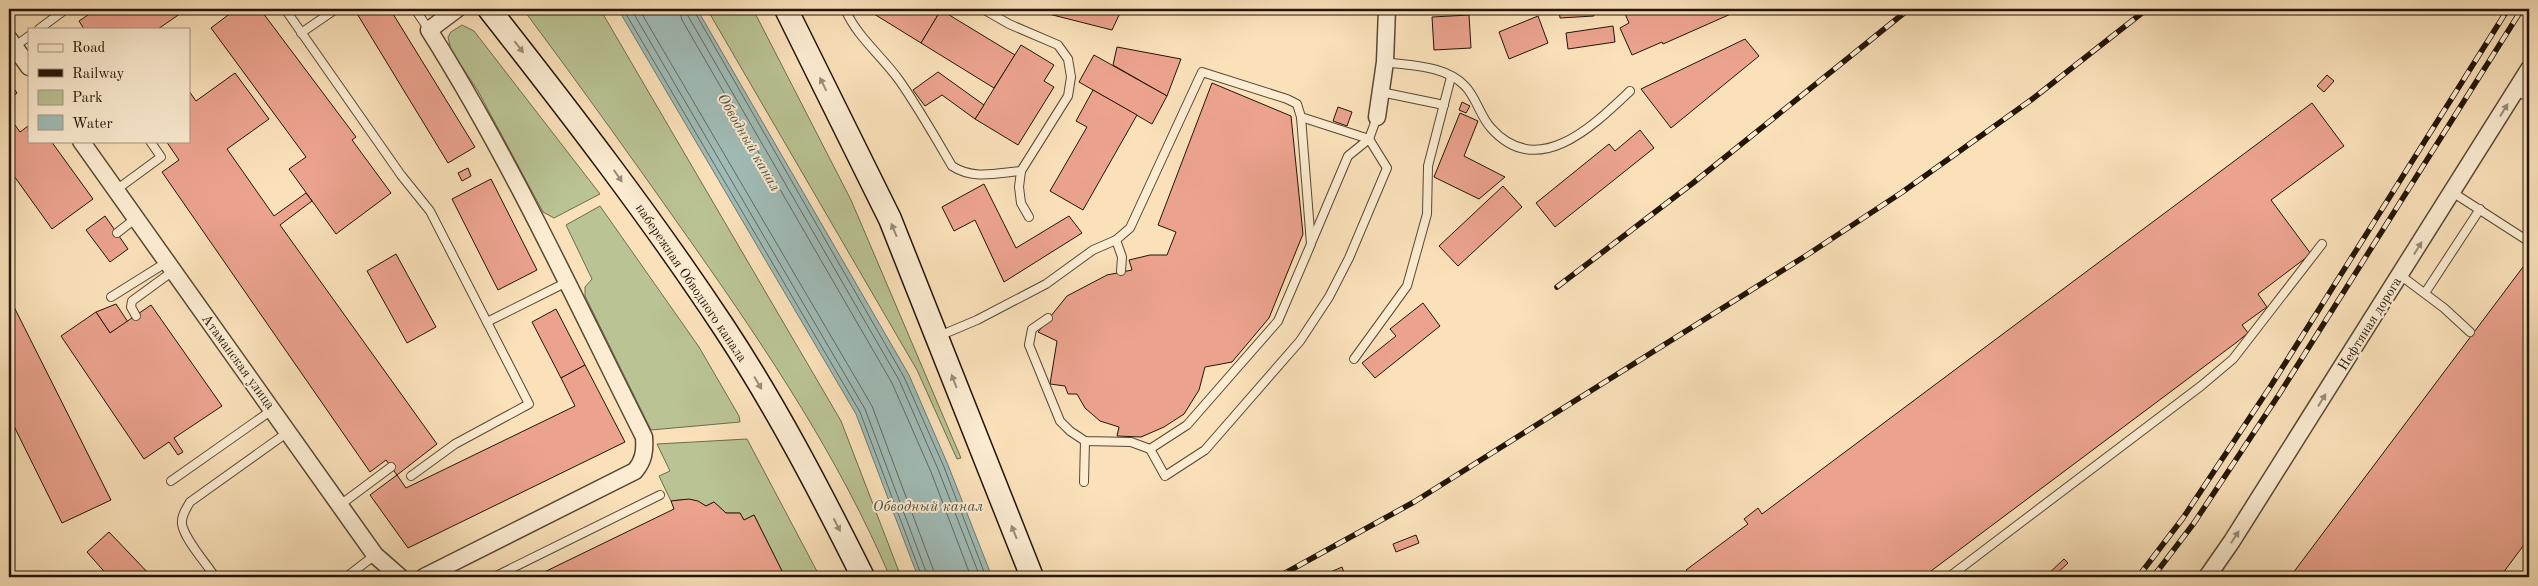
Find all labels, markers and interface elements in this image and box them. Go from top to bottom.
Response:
legend [28,28,190,142]
one-way arrow [513,40,524,53]
text: Road [72,41,106,56]
text: Railway [72,67,125,82]
one-way arrow [819,77,827,91]
text: Park [72,91,103,106]
water label: Обводный канал [714,91,783,195]
one-way arrow [2499,103,2508,117]
text: Water [72,117,113,132]
one-way arrow [613,169,623,183]
street label: набережная Обводного канала [633,201,749,365]
one-way arrow [890,222,898,237]
one-way arrow [2413,241,2422,254]
street label: Нефтяная дорога [2336,275,2405,374]
street label: Атаманская улица [199,312,277,412]
one-way arrow [950,373,958,388]
one-way arrow [753,376,762,389]
one-way arrow [2317,394,2327,407]
water label: Обводный канал [873,499,983,515]
one-way arrow [833,518,841,532]
one-way arrow [1010,524,1018,539]
one-way arrow [2230,531,2239,544]

